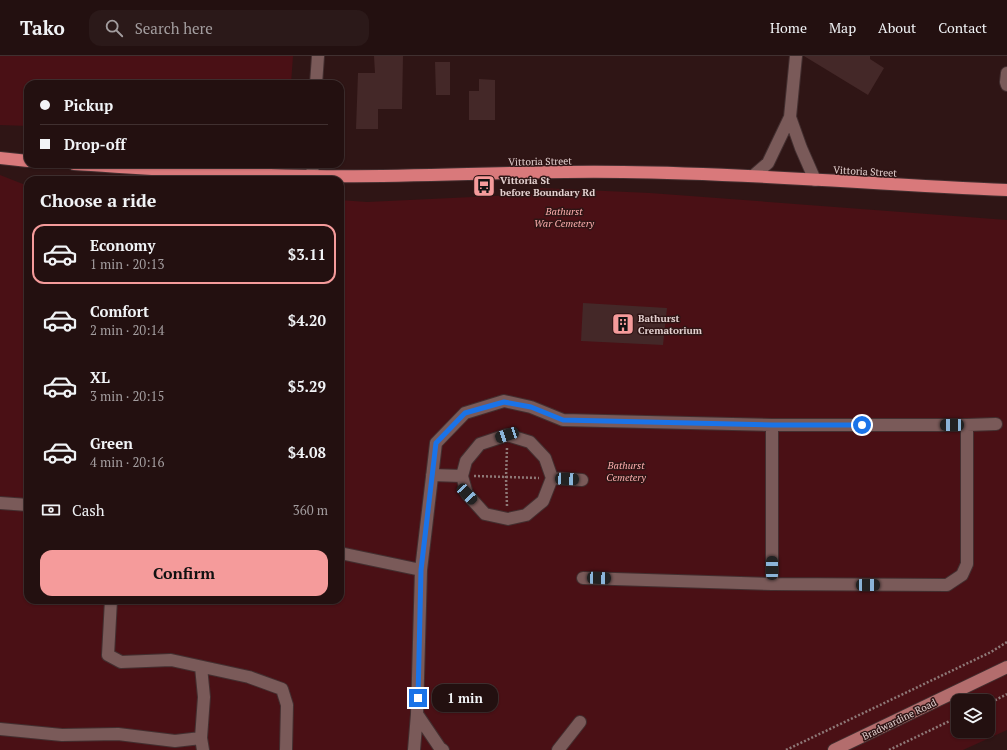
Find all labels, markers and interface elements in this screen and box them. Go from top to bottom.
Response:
search box [89,10,369,46]
text: Tako [20,15,65,40]
icon: search [103,17,125,39]
text: Search here [135,18,213,38]
text: Home [770,18,807,37]
text: Map [829,18,856,37]
text: About [878,18,916,37]
text: Contact [938,18,987,37]
text: Pickup [64,95,113,115]
text: Drop-off [64,134,126,154]
street label: Vittoria Street [508,154,572,169]
street label: Vittoria Street [833,163,897,180]
bus stop icon: Vittoria St before Boundary Rd [471,173,497,199]
place label: Vittoria St before Boundary Rd [499,174,595,199]
text: Choose a ride [40,188,156,212]
park label: Bathurst War Cemetery [534,205,594,230]
text: Economy [90,235,155,255]
icon: car [42,236,78,272]
text: $3.11 [288,244,326,264]
text: 1 min · 20:13 [90,255,164,273]
text: Comfort [90,301,149,321]
icon: car [42,302,78,338]
text: $4.20 [288,310,326,330]
building icon: Bathurst Crematorium [610,311,636,337]
place label: Bathurst Crematorium [638,312,703,337]
text: 2 min · 20:14 [90,321,164,339]
text: XL [90,367,110,387]
icon: car [42,368,78,404]
text: $5.29 [288,376,326,396]
text: 3 min · 20:15 [90,387,164,405]
route start [853,416,871,434]
car [940,419,964,431]
car [494,426,520,444]
text: Green [90,433,133,453]
icon: car [42,434,78,470]
text: $4.08 [288,442,326,462]
text: 4 min · 20:16 [90,453,164,471]
park label: Bathurst Cemetery [606,459,646,484]
car [555,472,579,486]
car [454,481,480,507]
icon: cash [40,499,62,521]
text: Cash [72,500,105,520]
text: 360 m [293,501,328,519]
button: Confirm [40,550,328,596]
car [766,556,778,580]
car [587,572,611,584]
car [856,579,880,591]
callout: 1 min [432,684,498,712]
route end [409,689,427,707]
text: 1 min [447,689,483,707]
map controls [951,694,995,738]
button: layers [951,694,995,738]
street label: Bradwardine Road [860,696,939,743]

